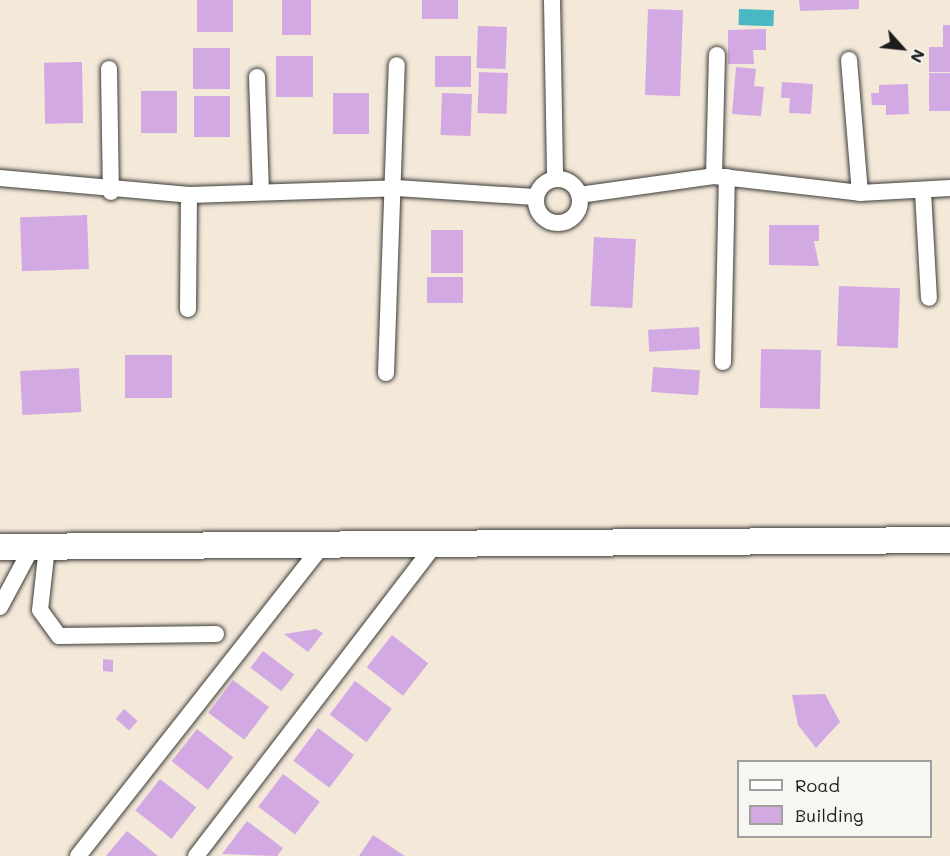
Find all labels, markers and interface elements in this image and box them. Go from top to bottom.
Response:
north arrow [872,18,932,78]
text: N [906,46,931,67]
legend [737,760,932,838]
text: Road [795,773,840,797]
text: Building [795,803,863,827]

